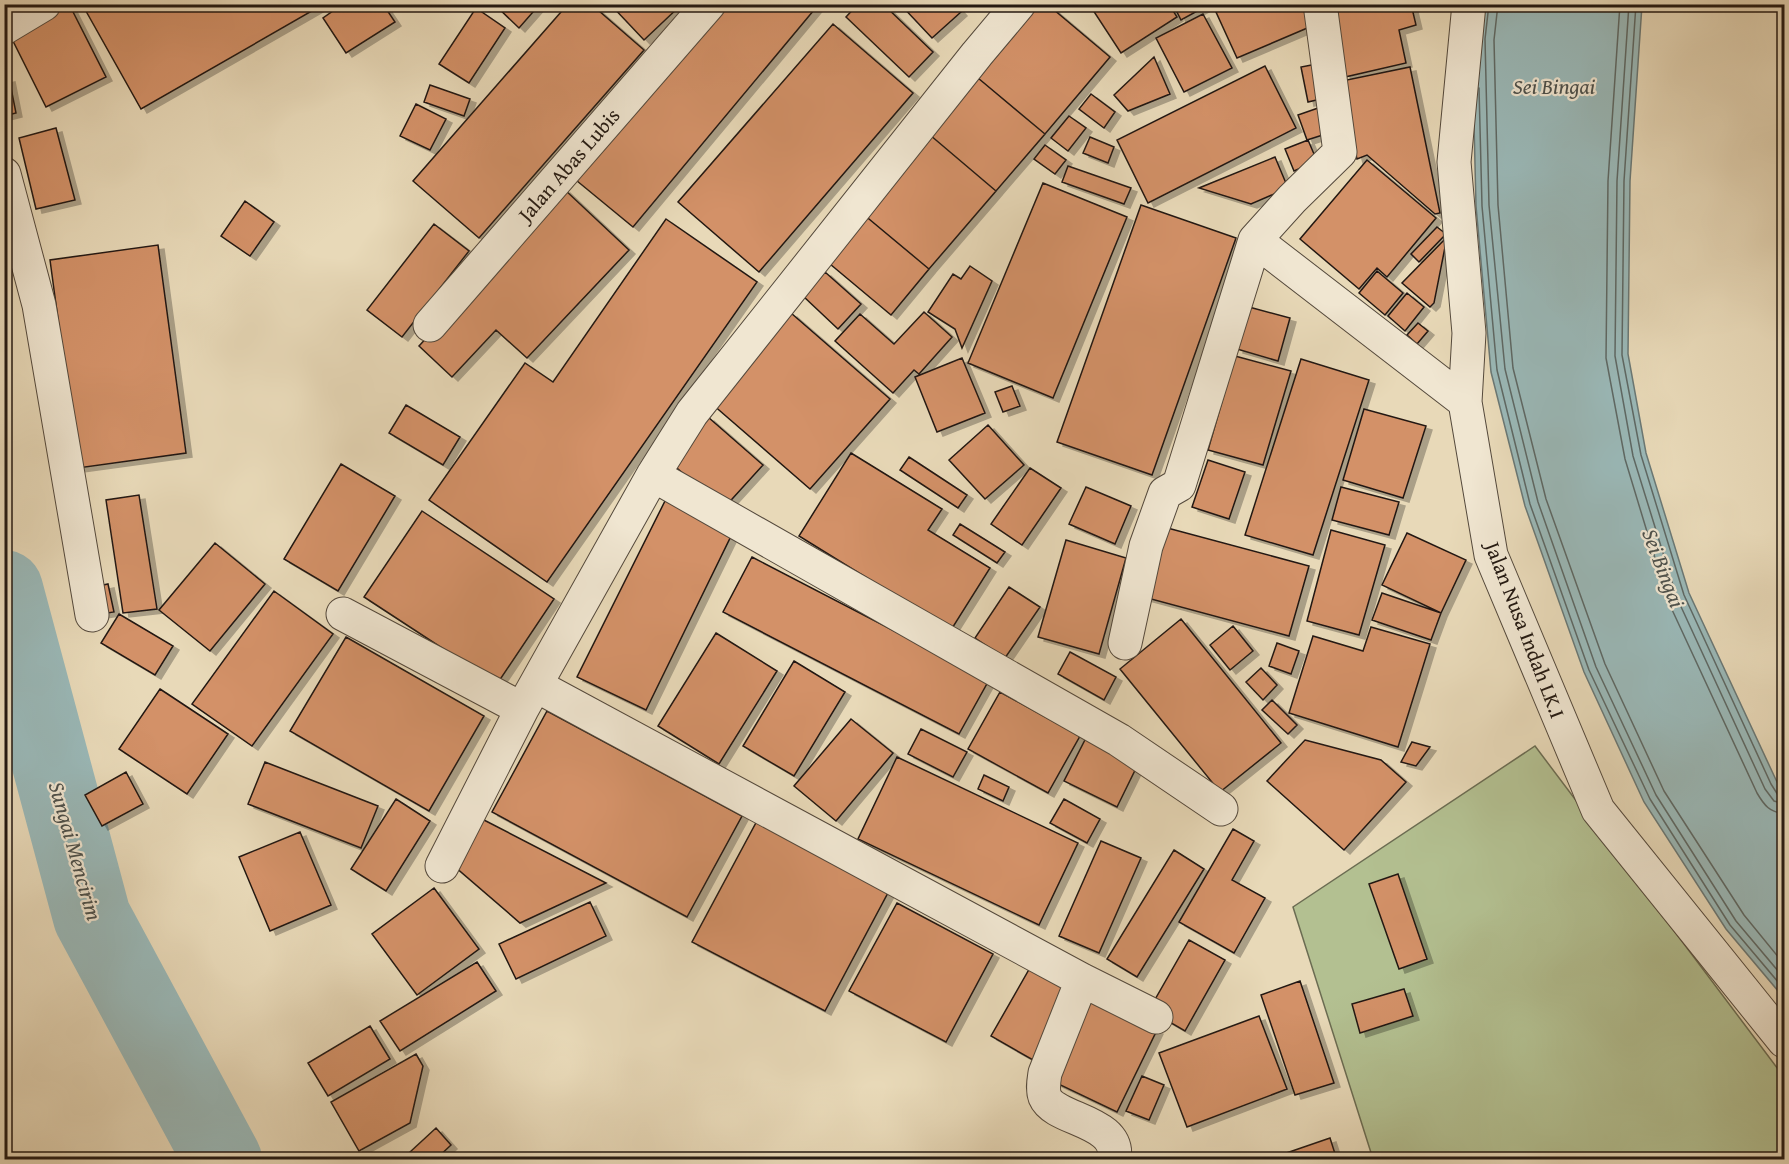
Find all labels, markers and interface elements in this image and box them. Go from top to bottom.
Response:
water label: Sei Bingai [1513,70,1596,102]
street label: Jalan Abas Lubis [508,101,627,231]
water label: Sei Bingai [1634,524,1694,613]
street label: Jalan Nusa Indah LK.I [1476,534,1573,723]
water label: Sungai Mencirim [41,778,111,924]

